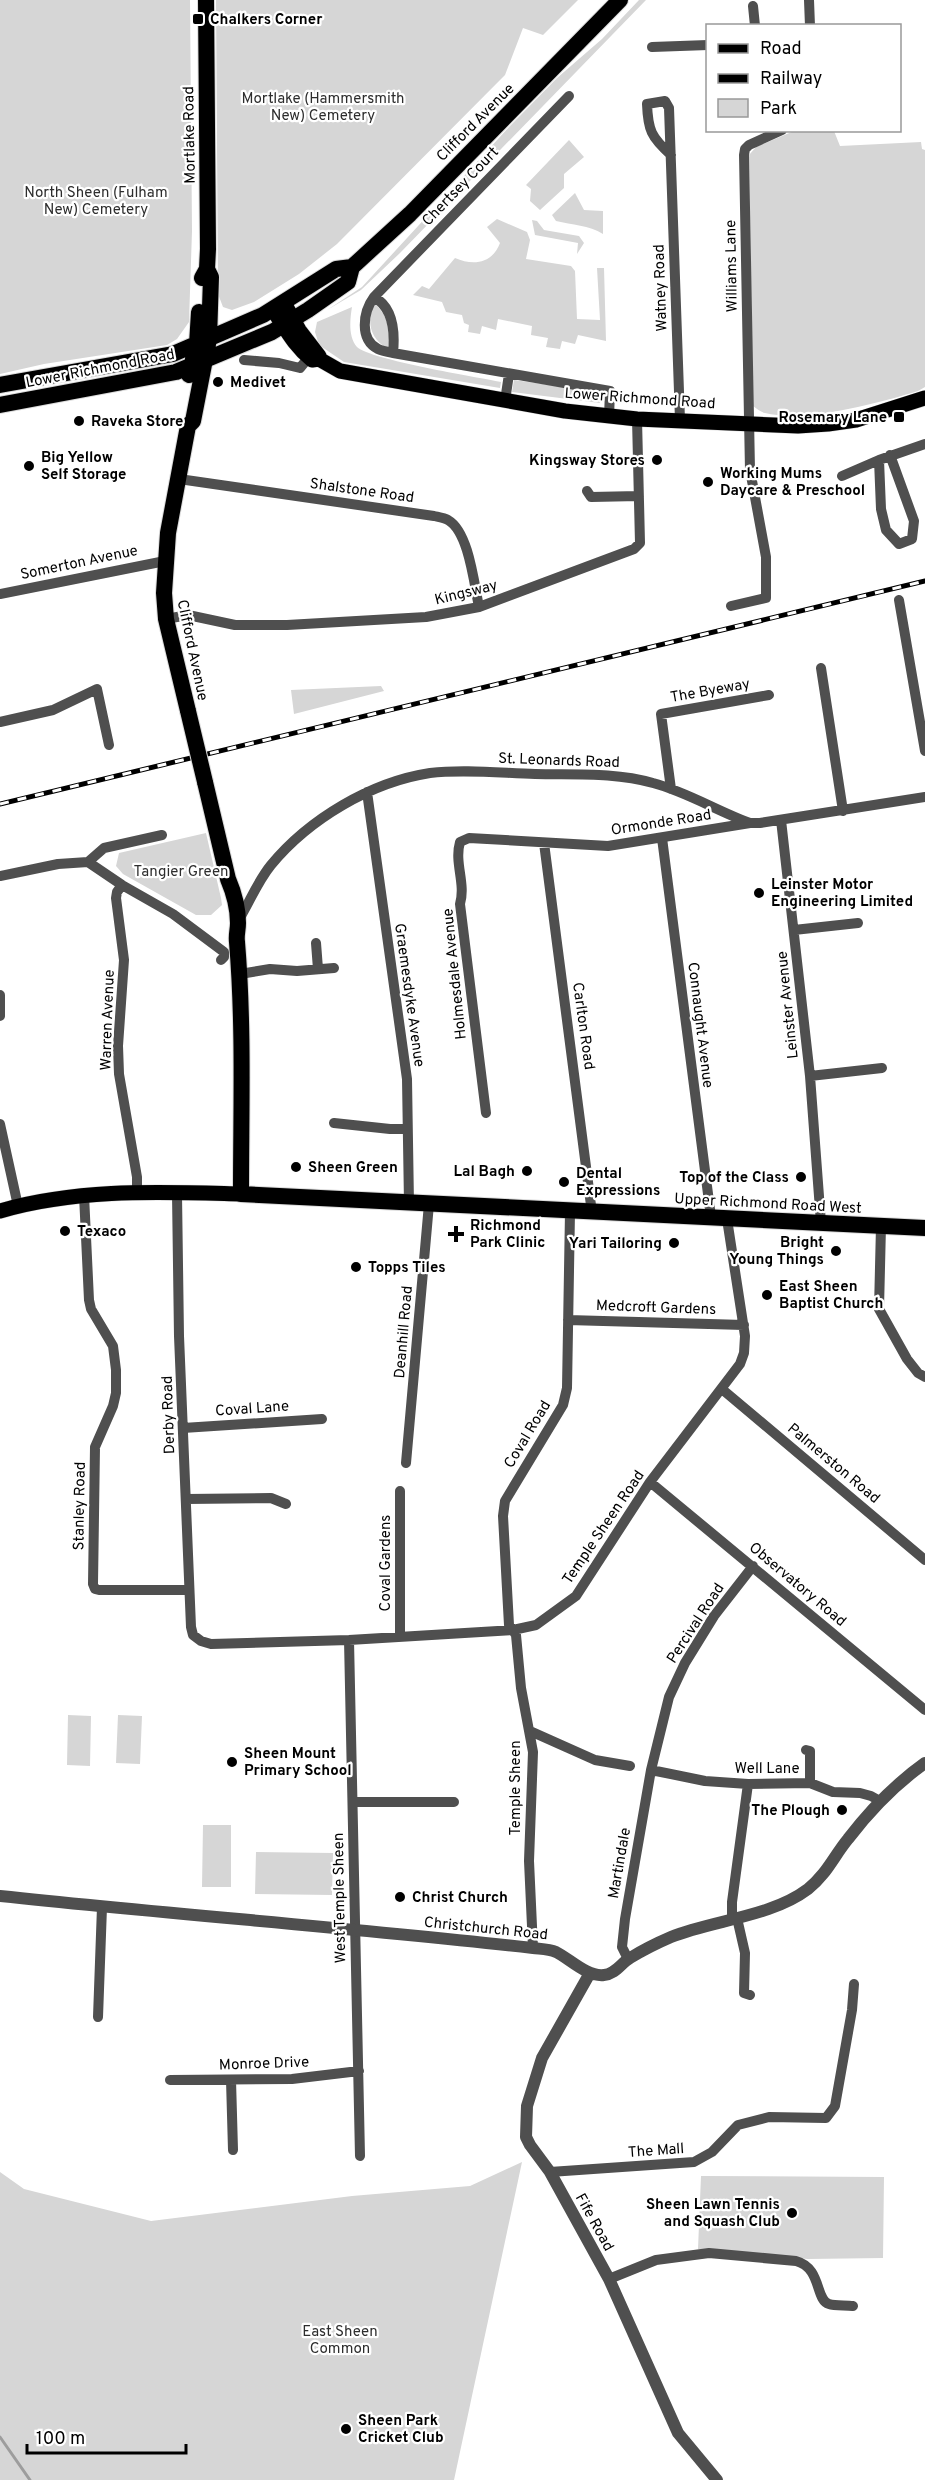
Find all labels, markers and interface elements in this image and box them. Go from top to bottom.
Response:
place label: Chalkers Corner [210,11,323,30]
marker: Chalkers Corner [191,12,205,26]
legend [706,24,901,132]
text: Road [760,38,802,61]
text: Railway [760,68,822,91]
street label: Clifford Avenue [433,80,519,166]
street label: Mortlake Road [180,86,201,184]
park label: Mortlake (Hammersmith New) Cemetery [241,90,405,126]
text: Park [760,98,797,121]
street label: Chertsey Court [419,143,504,231]
park label: North Sheen (Fulham New) Cemetery [24,184,168,220]
street label: Williams Lane [722,219,743,312]
street label: Watney Road [650,244,673,332]
street label: Lower Richmond Road [24,346,176,393]
place label: Medivet [230,374,286,393]
marker: Medivet [211,375,225,389]
street label: Lower Richmond Road [564,385,716,414]
place label: Rosemary Lane [779,409,887,428]
marker: Rosemary Lane [892,410,906,424]
place label: Raveka Store [91,413,183,432]
marker: Raveka Store [72,414,86,428]
place label: Big Yellow Self Storage [41,449,126,485]
place label: Kingsway Stores [529,452,645,471]
marker: Kingsway Stores [650,453,664,467]
marker: Big Yellow Self Storage [22,459,36,473]
place label: Working Mums Daycare & Preschool [720,465,865,501]
street label: Shalstone Road [308,475,415,508]
marker: Working Mums Daycare & Preschool [701,475,715,489]
street label: Somerton Avenue [19,542,140,585]
street label: Kingsway [433,576,500,610]
street label: Clifford Avenue [172,598,212,703]
street label: The Byeway [669,675,752,708]
street label: St. Leonards Road [498,750,620,773]
street label: Ormonde Road [610,806,713,841]
park label: Tangier Green [133,863,229,882]
place label: Leinster Motor Engineering Limited [771,876,913,912]
marker: Leinster Motor Engineering Limited [752,886,766,900]
street label: Holmesdale Avenue [439,907,472,1040]
street label: Graemesdyke Avenue [389,922,428,1068]
street label: Leinster Avenue [773,950,804,1060]
street label: Connaught Avenue [682,961,717,1089]
street label: Warren Avenue [97,969,120,1071]
street label: Carlton Road [567,981,598,1071]
place label: Sheen Green [308,1159,398,1178]
marker: Sheen Green [289,1160,303,1174]
place label: Lal Bagh [454,1163,515,1182]
marker: Lal Bagh [520,1164,534,1178]
place label: Dental Expressions [576,1165,660,1201]
place label: Top of the Class [679,1169,789,1188]
marker: Top of the Class [794,1170,808,1184]
marker: Dental Expressions [557,1175,571,1189]
street label: Upper Richmond Road West [674,1190,862,1219]
place label: Richmond Park Clinic [470,1217,545,1253]
place label: Texaco [77,1223,126,1242]
marker: Texaco [58,1224,72,1238]
marker: Richmond Park Clinic [447,1225,465,1243]
place label: Bright Young Things [729,1234,824,1270]
place label: Yari Tailoring [569,1235,662,1254]
marker: Yari Tailoring [667,1236,681,1250]
marker: Bright Young Things [829,1244,843,1258]
place label: Topps Tiles [368,1259,446,1278]
marker: Topps Tiles [349,1260,363,1274]
place label: East Sheen Baptist Church [779,1278,883,1314]
street label: Deanhill Road [391,1285,418,1379]
marker: East Sheen Baptist Church [760,1288,774,1302]
street label: Medcroft Gardens [595,1297,716,1320]
street label: Derby Road [159,1375,180,1455]
street label: Coval Lane [215,1397,290,1422]
street label: Coval Road [501,1398,556,1472]
street label: Palmerston Road [783,1420,883,1508]
street label: Stanley Road [70,1461,91,1551]
street label: Temple Sheen Road [559,1467,649,1588]
street label: Coval Gardens [377,1515,396,1611]
street label: Observatory Road [744,1539,850,1631]
street label: Percival Road [663,1580,729,1668]
street label: Temple Sheen [507,1740,526,1836]
place label: Sheen Mount Primary School [244,1745,352,1781]
marker: Sheen Mount Primary School [225,1755,239,1769]
street label: Well Lane [735,1760,799,1779]
place label: The Plough [751,1802,830,1821]
marker: The Plough [835,1803,849,1817]
street label: Martindale [605,1826,636,1900]
street label: West Temple Sheen [330,1832,351,1964]
place label: Christ Church [412,1889,508,1908]
marker: Christ Church [393,1890,407,1904]
street label: Christchurch Road [423,1914,549,1945]
street label: Monroe Drive [219,2053,309,2076]
street label: The Mall [627,2140,685,2163]
street label: Fife Road [570,2190,617,2255]
place label: Sheen Lawn Tennis and Squash Club [646,2196,780,2232]
marker: Sheen Lawn Tennis and Squash Club [785,2206,799,2220]
park label: East Sheen Common [302,2323,378,2359]
place label: Sheen Park Cricket Club [358,2412,444,2448]
scale bar [27,2417,186,2455]
marker: Sheen Park Cricket Club [339,2422,353,2436]
text: 100 m [36,2428,85,2451]

